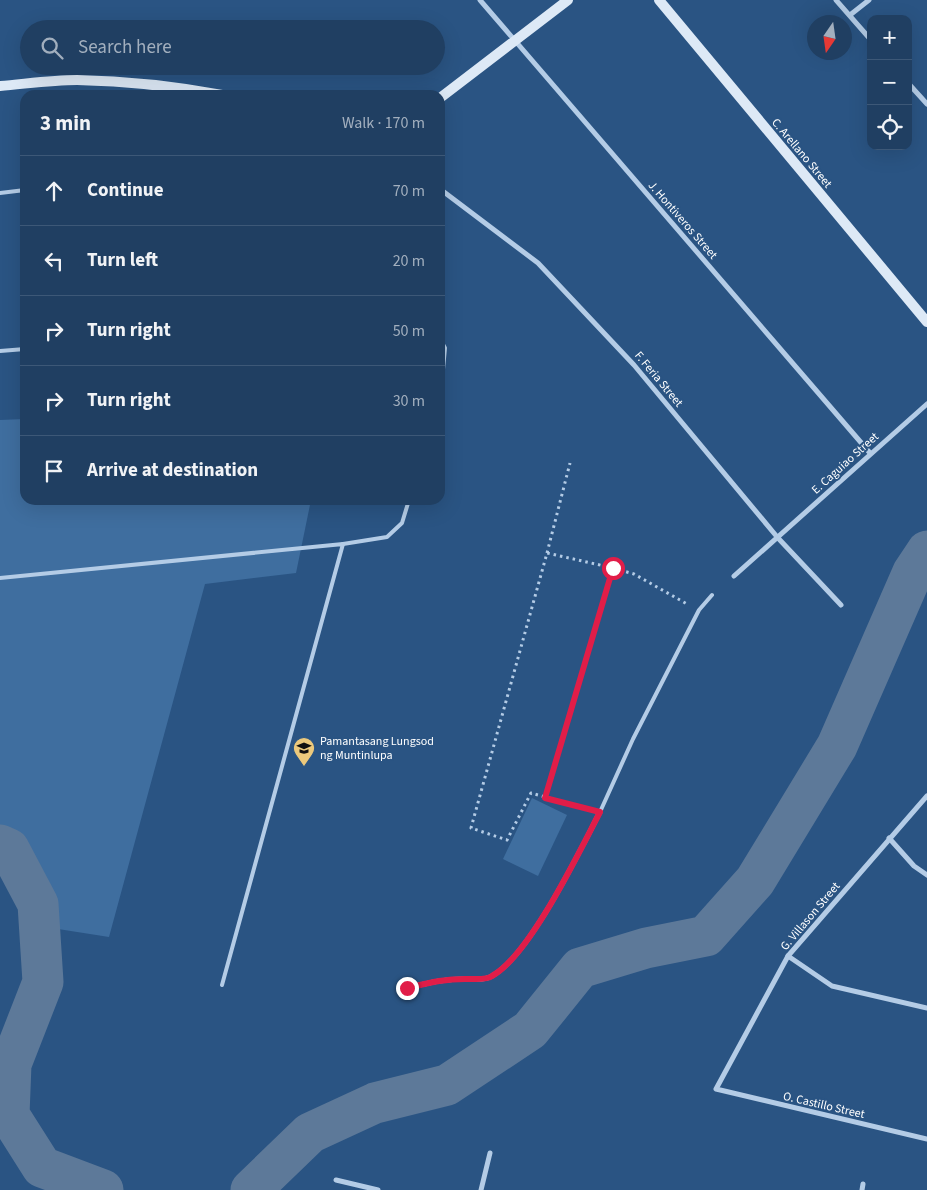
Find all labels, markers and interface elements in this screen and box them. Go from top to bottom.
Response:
north arrow [807,15,852,60]
map controls [867,15,912,150]
button: + [867,15,912,60]
search box [20,20,445,75]
icon: search [38,34,66,62]
text: Search here [78,34,172,61]
button: − [867,60,912,105]
button: locate [867,105,912,150]
text: 3 min [40,108,91,138]
text: Walk · 170 m [342,112,425,134]
street label: C. Arellano Street [767,115,836,192]
icon: ahead [40,177,68,205]
text: Continue [87,177,164,204]
street label: J. Hontiveros Street [644,178,721,263]
text: 70 m [393,180,425,202]
icon: left [40,247,68,275]
text: Turn left [87,247,158,274]
text: 20 m [393,250,425,272]
icon: right [40,317,68,345]
text: Turn right [87,317,171,344]
text: 50 m [393,320,425,342]
street label: F. Feria Street [630,348,687,411]
icon: right [40,387,68,415]
text: Turn right [87,387,171,414]
text: 30 m [393,390,425,412]
street label: E. Caguiao Street [808,429,883,498]
icon: arrive [40,457,68,485]
text: Arrive at destination [87,457,258,484]
route start [602,557,625,580]
place label: Pamantasang Lungsod ng Muntinlupa [320,733,434,764]
school or university icon: Pamantasang Lungsod ng Muntinlupa [292,736,316,767]
street label: G. Villason Street [777,878,844,954]
route end [396,977,419,1000]
street label: O. Castillo Street [781,1088,866,1123]

